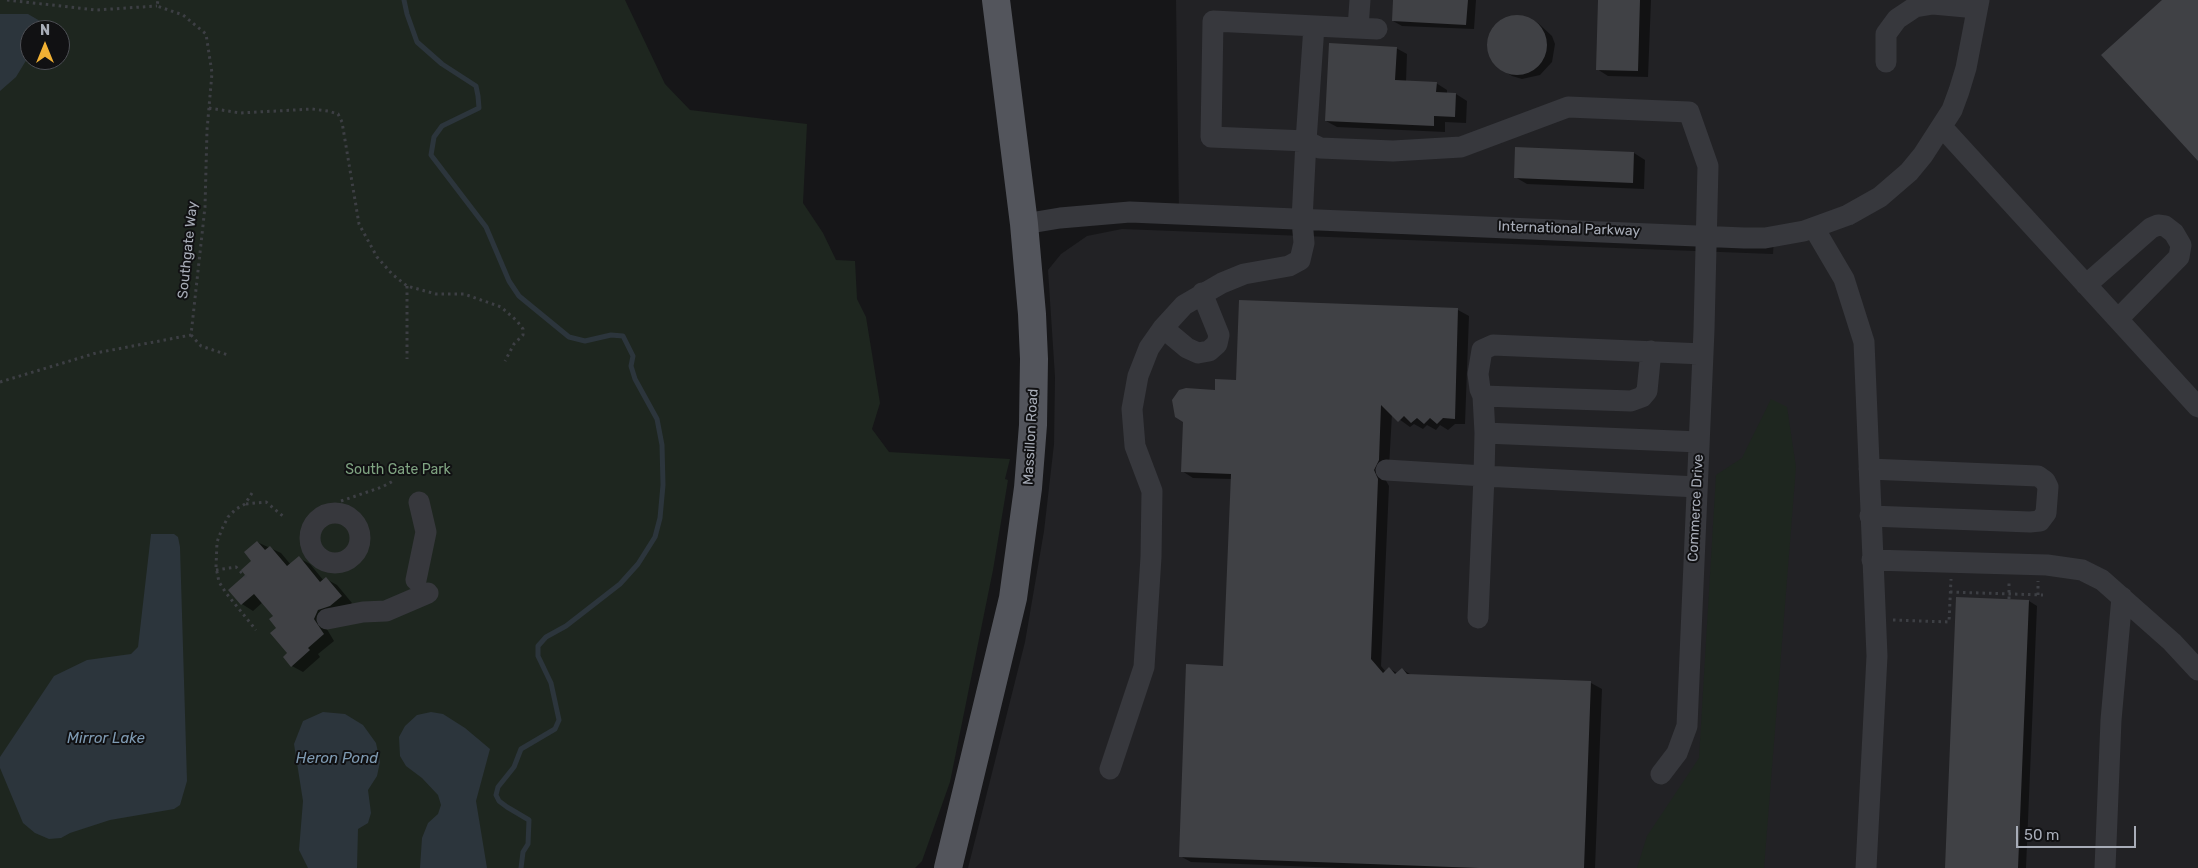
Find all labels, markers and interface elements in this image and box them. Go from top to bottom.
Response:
north arrow [20,20,70,70]
text: N [40,22,50,39]
street label: Southgate Way [175,200,201,300]
street label: International Parkway [1498,218,1640,240]
street label: Massillon Road [1020,388,1042,486]
street label: Commerce Drive [1685,454,1707,562]
park label: South Gate Park [345,462,451,478]
water label: Mirror Lake [67,730,145,748]
water label: Heron Pond [296,750,378,768]
scale bar [2018,816,2138,848]
text: 50 m [2024,826,2059,844]

